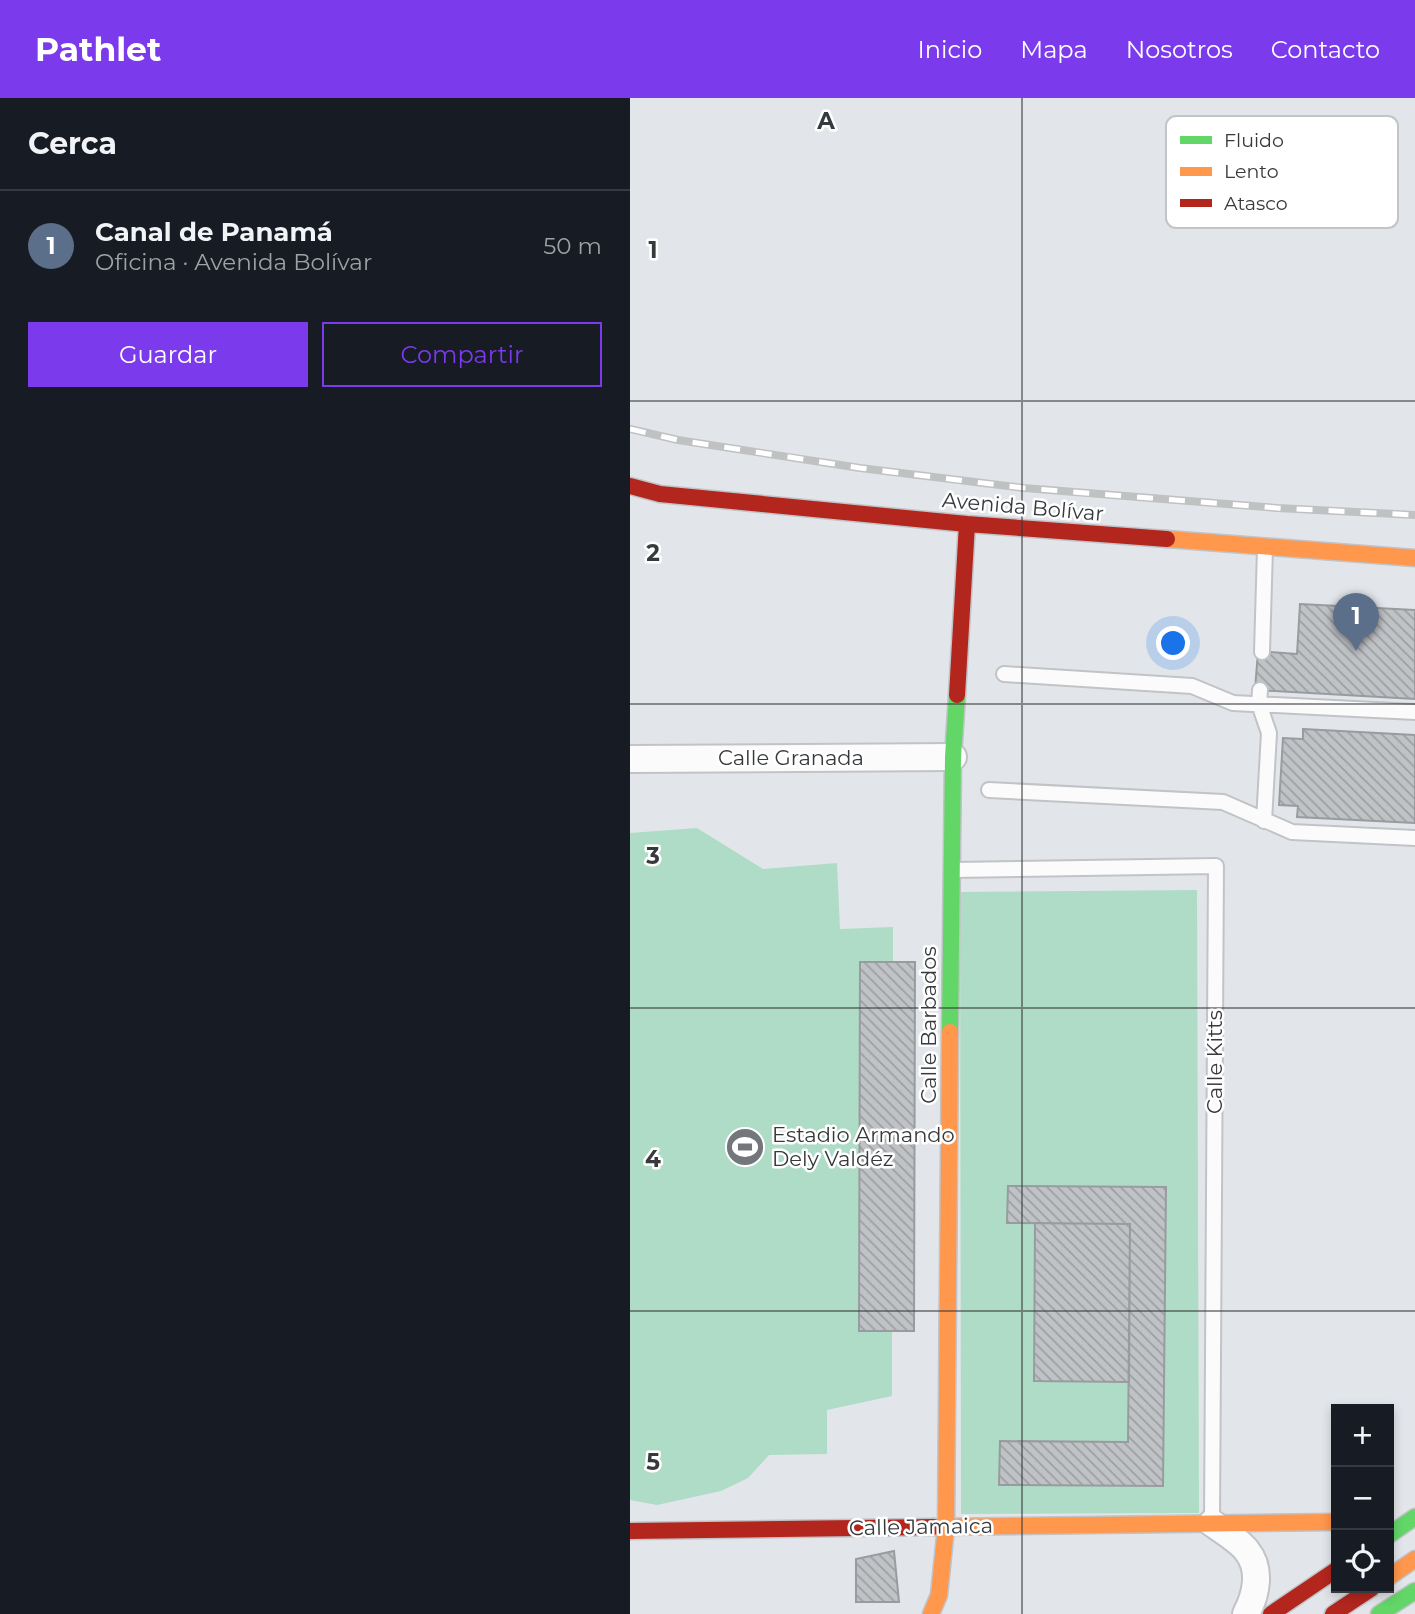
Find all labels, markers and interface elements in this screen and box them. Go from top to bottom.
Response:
text: Pathlet [35,29,161,69]
text: Inicio [917,35,982,64]
text: Mapa [1020,35,1088,64]
text: Nosotros [1126,35,1233,64]
text: Contacto [1271,35,1380,64]
text: A [816,107,835,135]
legend [1166,116,1398,228]
text: Cerca [28,125,117,162]
text: Fluido [1224,129,1284,152]
text: Lento [1224,160,1279,183]
text: Atasco [1224,192,1288,215]
text: Canal de Panamá [95,216,333,248]
text: 1 [46,232,56,260]
text: 50 m [543,232,602,260]
text: 1 [648,236,658,264]
text: Oficina · Avenida Bolívar [95,248,372,276]
button: Guardar [28,322,308,387]
button: Compartir [322,322,602,387]
street label: Avenida Bolívar [941,487,1105,526]
text: 2 [646,539,660,567]
pin: 1 [1333,593,1379,651]
your location [1156,626,1190,660]
street label: Calle Granada [718,745,864,770]
text: 3 [645,842,660,870]
street label: Calle Barbados [916,946,941,1104]
street label: Calle Kitts [1202,1010,1227,1114]
place label: Estadio Armando Dely Valdéz [772,1122,955,1171]
sports icon: Estadio Armando Dely Valdéz [724,1126,766,1168]
text: 4 [645,1145,661,1173]
map controls [1331,1404,1394,1593]
button: + [1331,1404,1394,1467]
text: 5 [646,1448,660,1476]
button: − [1331,1467,1394,1530]
street label: Calle Jamaica [849,1513,993,1540]
button: locate [1331,1530,1394,1593]

